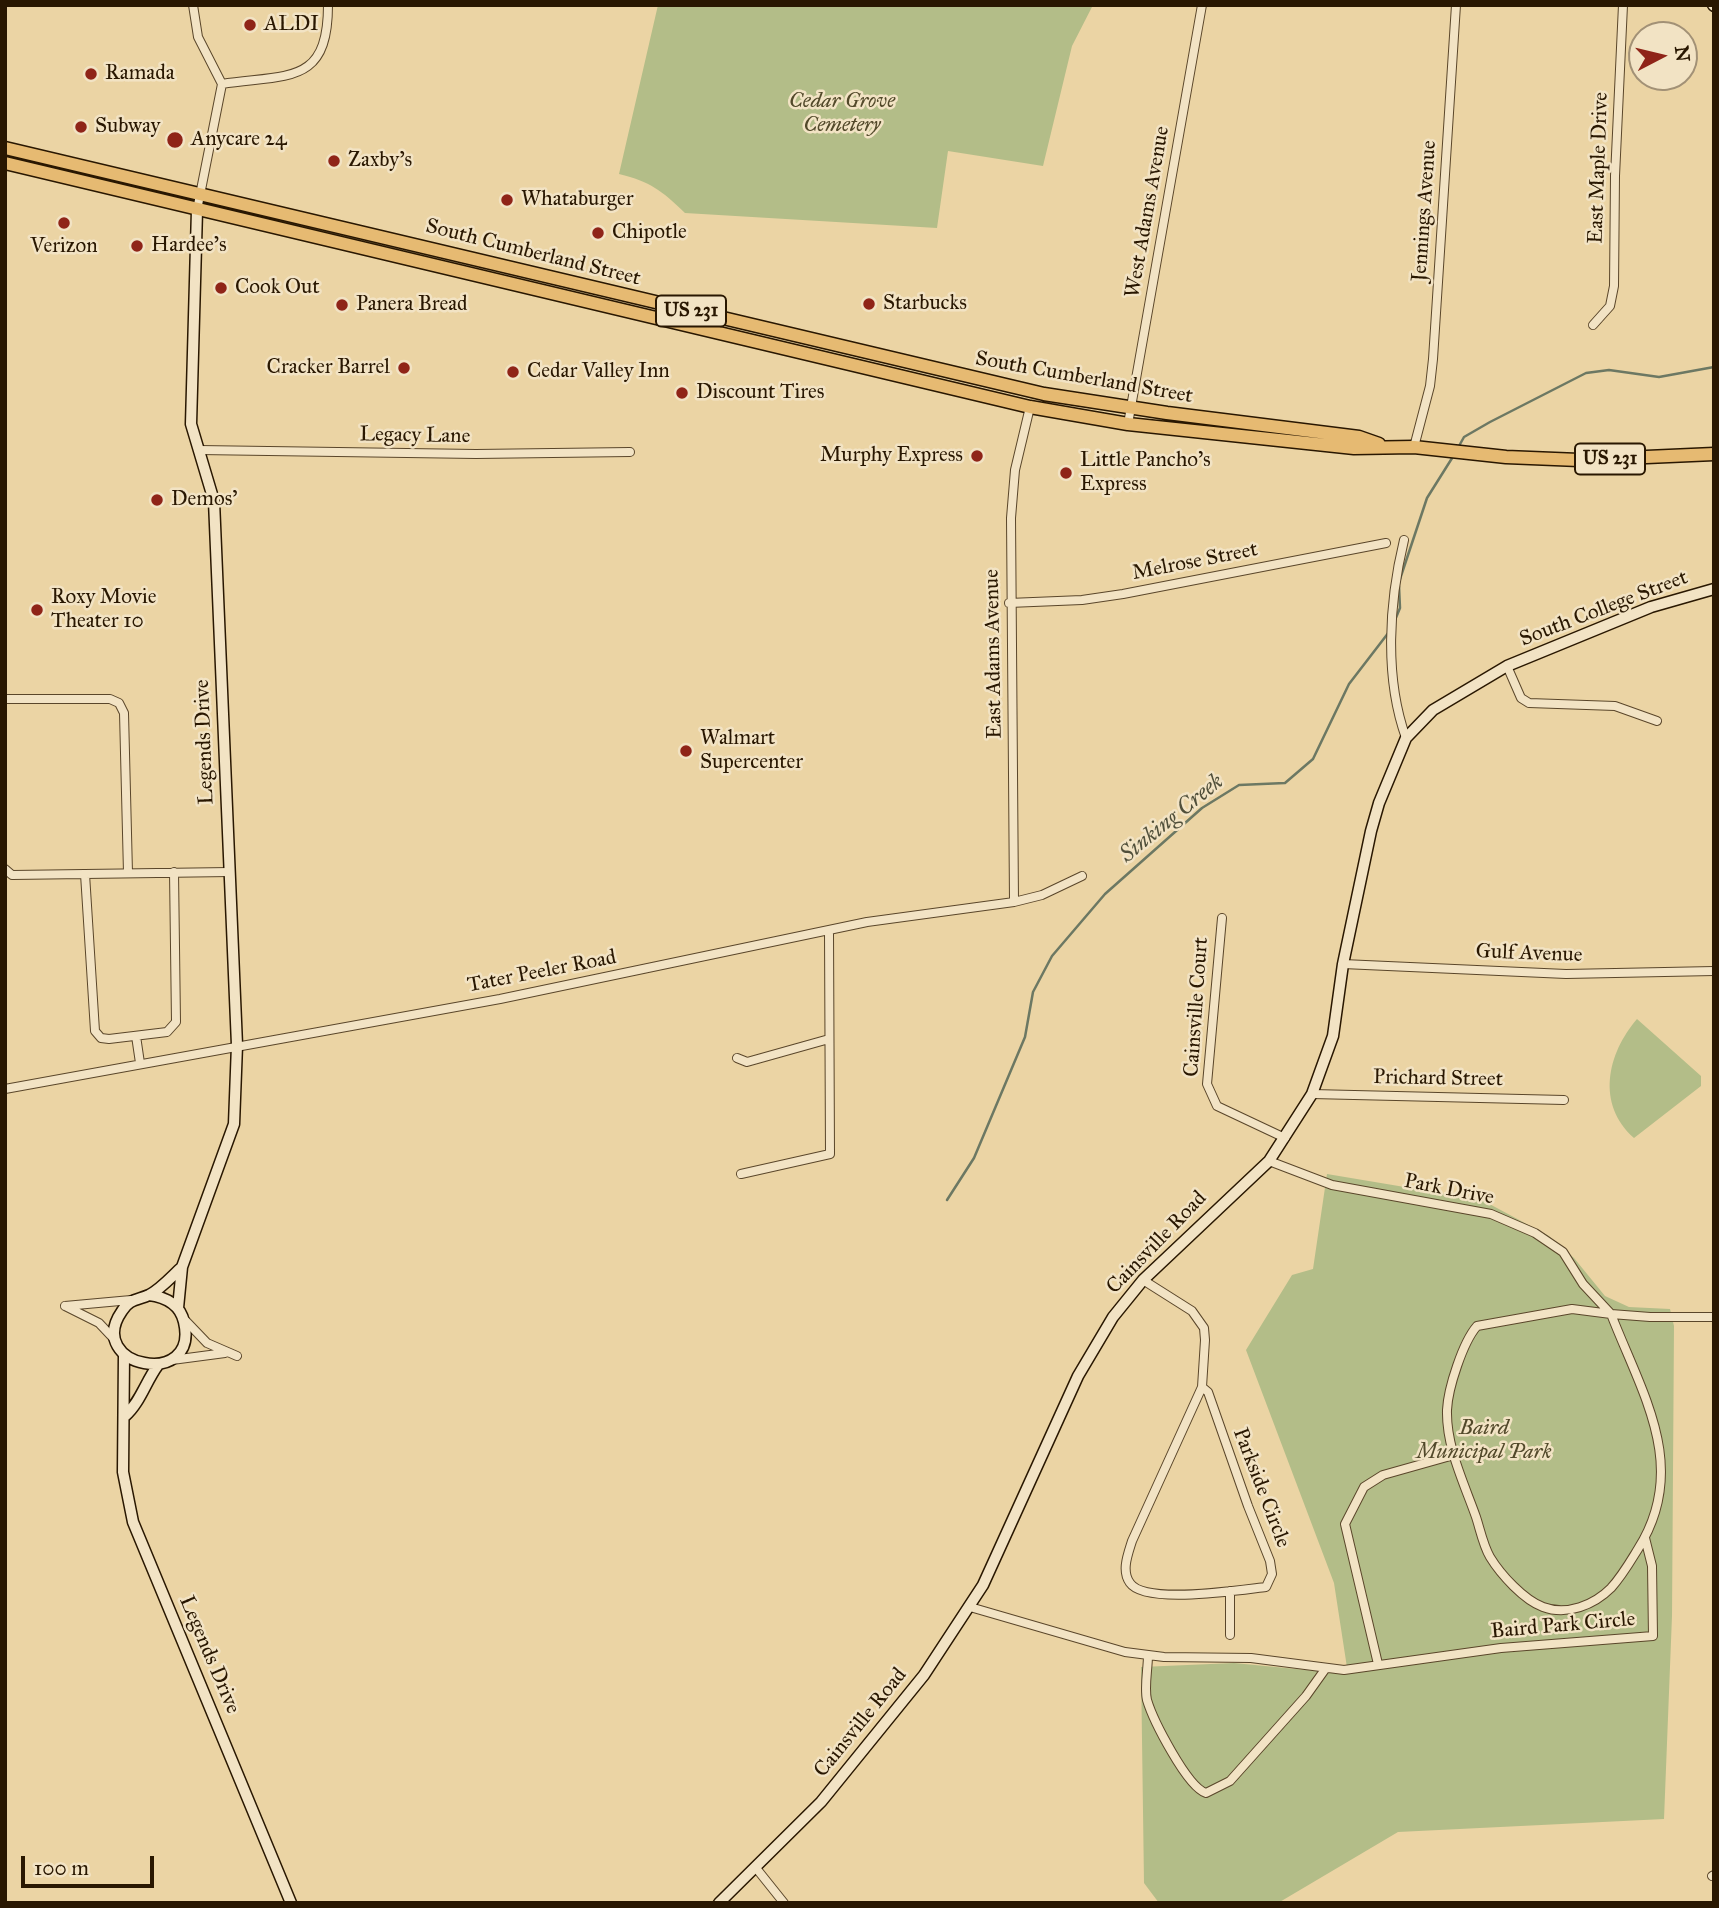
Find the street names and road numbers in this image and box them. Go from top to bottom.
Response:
street label: East Maple Drive [1584,92,1614,244]
street label: West Adams Avenue [1121,124,1175,300]
street label: Jennings Avenue [1407,139,1443,283]
street label: South Cumberland Street [423,214,643,292]
road number: US 231 [656,296,726,326]
street label: South Cumberland Street [973,346,1195,410]
street label: Legacy Lane [359,422,471,450]
road number: US 231 [1575,444,1645,474]
street label: Melrose Street [1130,537,1260,587]
street label: South College Street [1516,565,1692,653]
street label: East Adams Avenue [980,569,1008,739]
street label: Legends Drive [190,679,220,805]
street label: Cainsville Court [1180,936,1214,1078]
street label: Gulf Avenue [1475,940,1583,968]
street label: Tater Peeler Road [465,945,619,999]
street label: Prichard Street [1373,1065,1503,1093]
street label: Park Drive [1402,1169,1496,1211]
street label: Cainsville Road [1102,1186,1212,1300]
street label: Parkside Circle [1227,1425,1295,1551]
street label: Legends Drive [173,1592,245,1718]
street label: Baird Park Circle [1490,1607,1636,1645]
street label: Cainsville Road [809,1663,913,1783]

